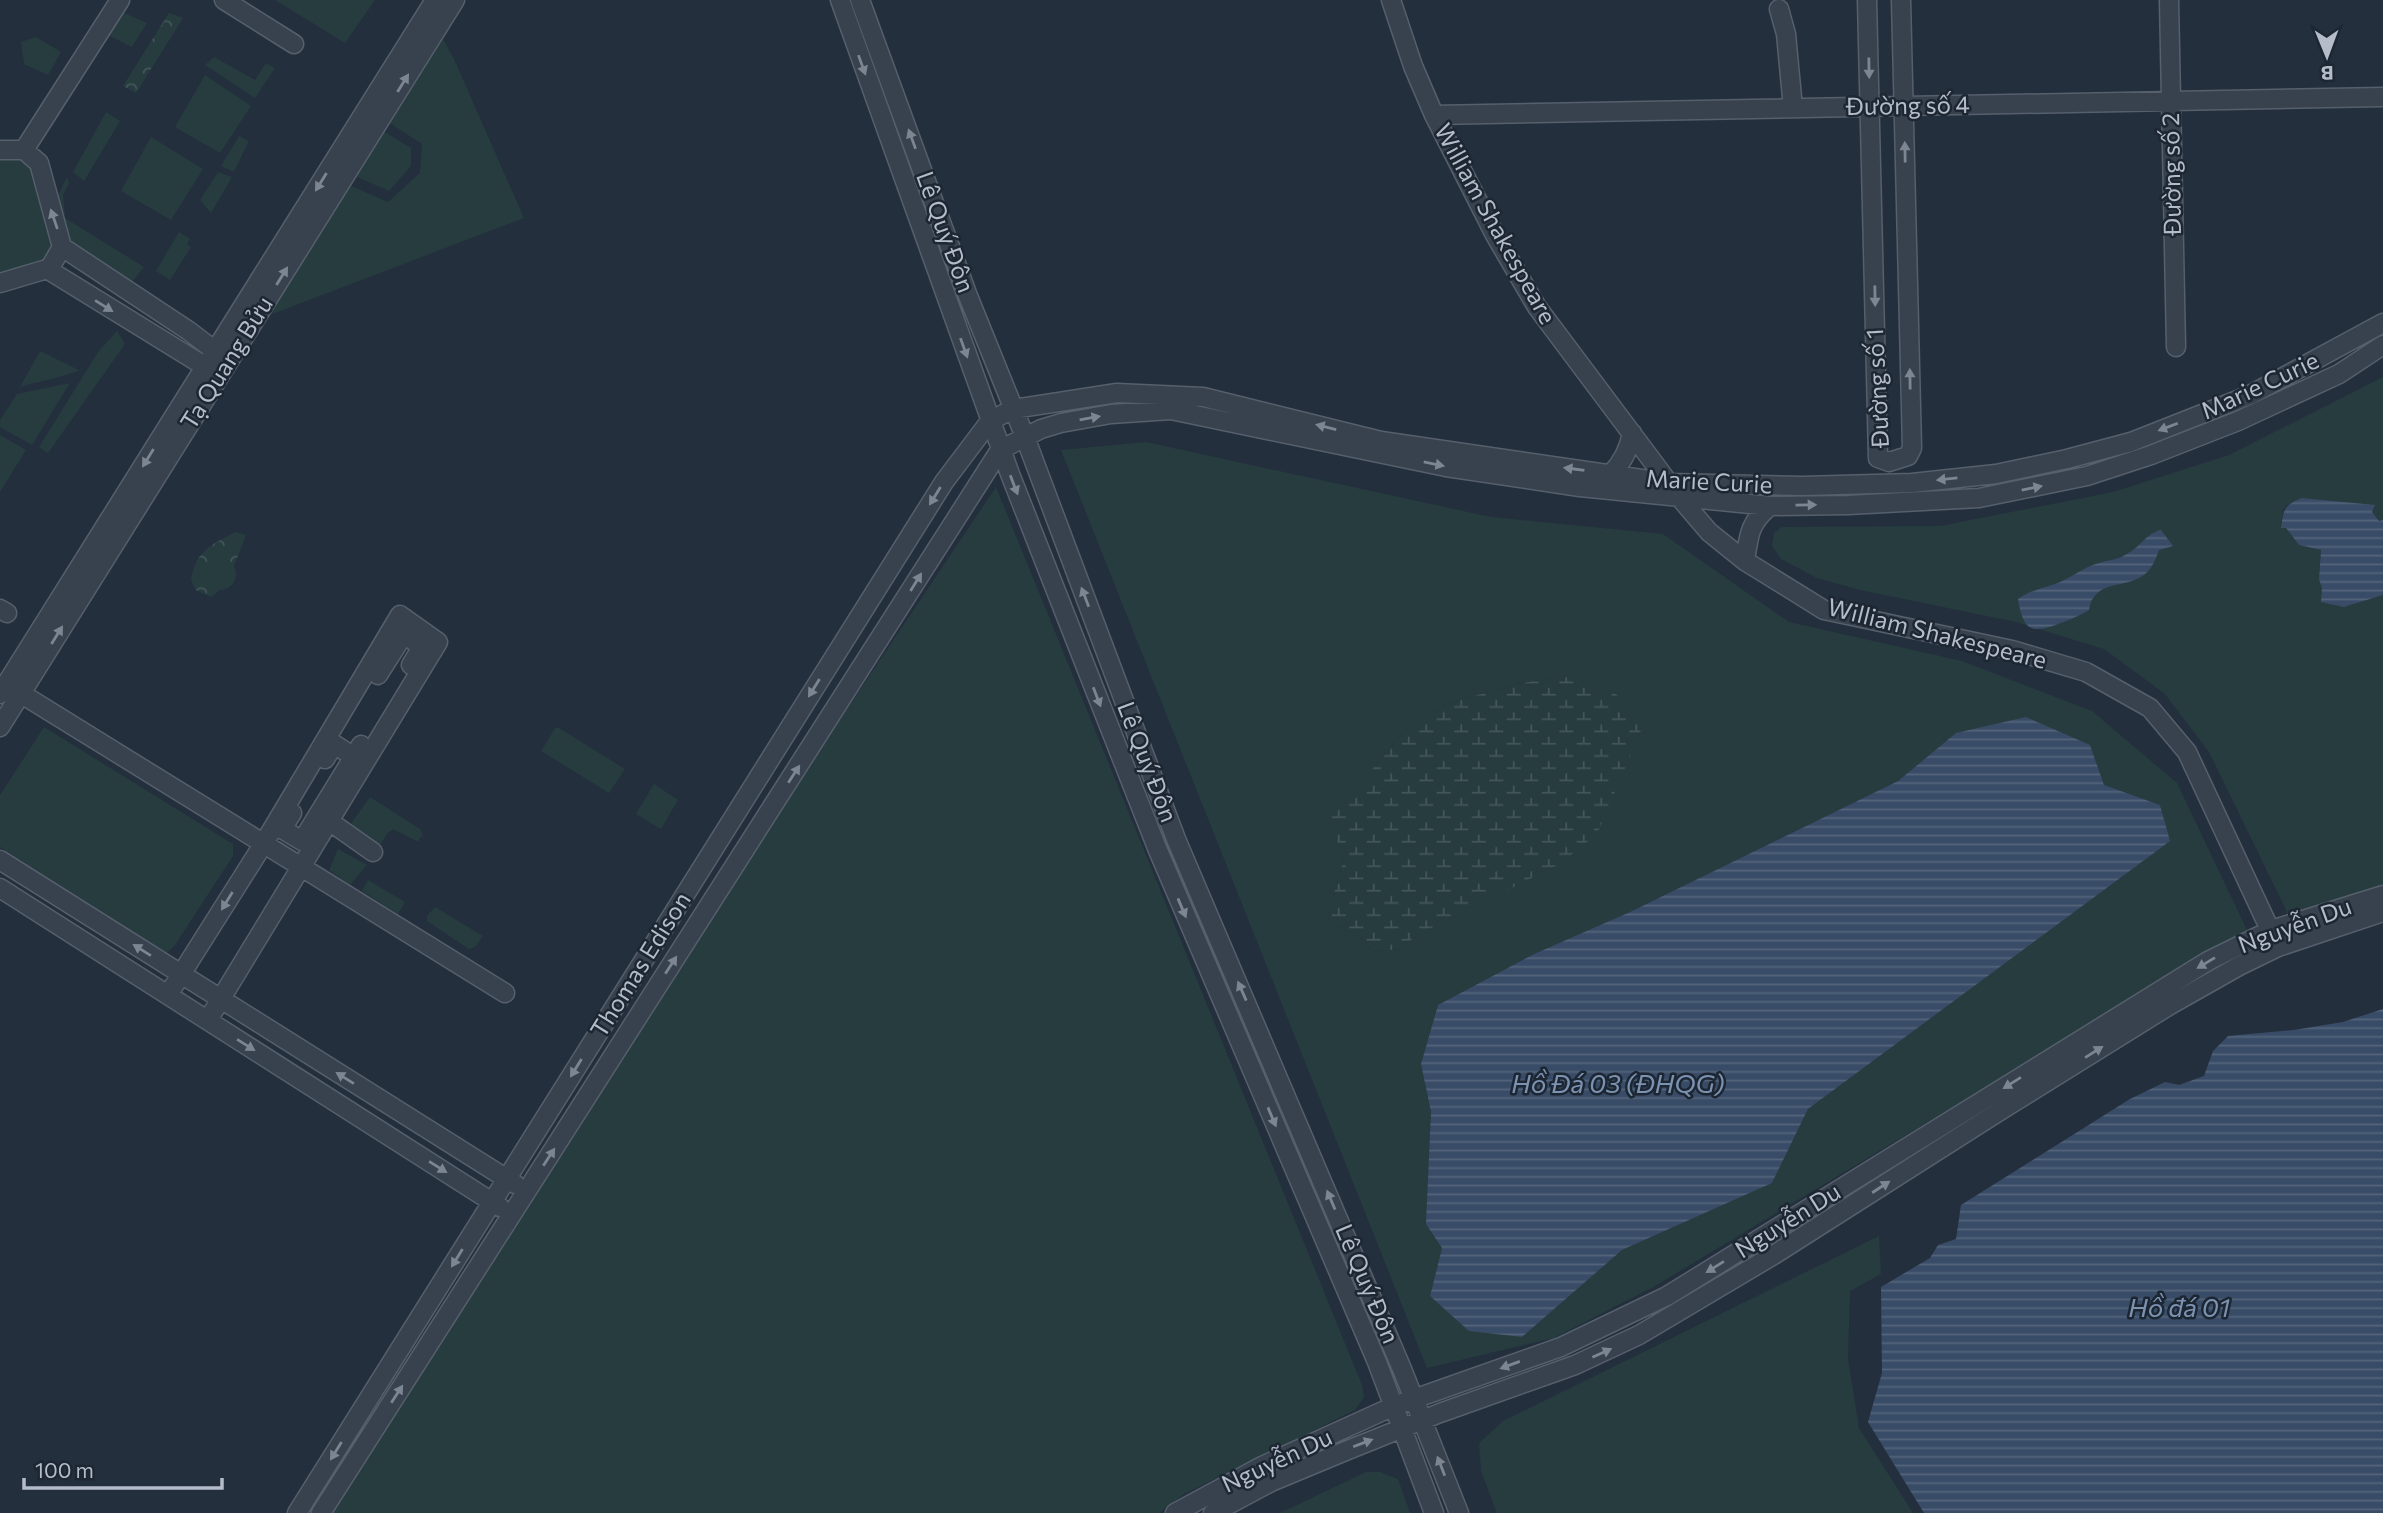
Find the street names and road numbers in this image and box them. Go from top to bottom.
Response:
street label: Đường số 4 [1845,89,1970,120]
street label: Đường số 2 [2155,112,2186,237]
street label: William Shakespeare [1429,118,1563,329]
street label: Lê Quý Đôn [911,167,982,296]
street label: Tạ Quang Bửu [173,290,278,434]
street label: Đường số 1 [1859,328,1894,450]
street label: Marie Curie [2196,345,2323,425]
street label: Marie Curie [1645,463,1773,498]
street label: William Shakespeare [1825,591,2050,674]
street label: Lê Quý Đôn [1112,697,1185,826]
street label: Thomas Edison [584,886,696,1042]
street label: Nguyễn Du [2234,891,2355,958]
street label: Nguyễn Du [1729,1176,1845,1263]
street label: Lê Quý Đôn [1330,1219,1406,1347]
street label: Nguyễn Du [1216,1421,1336,1498]

